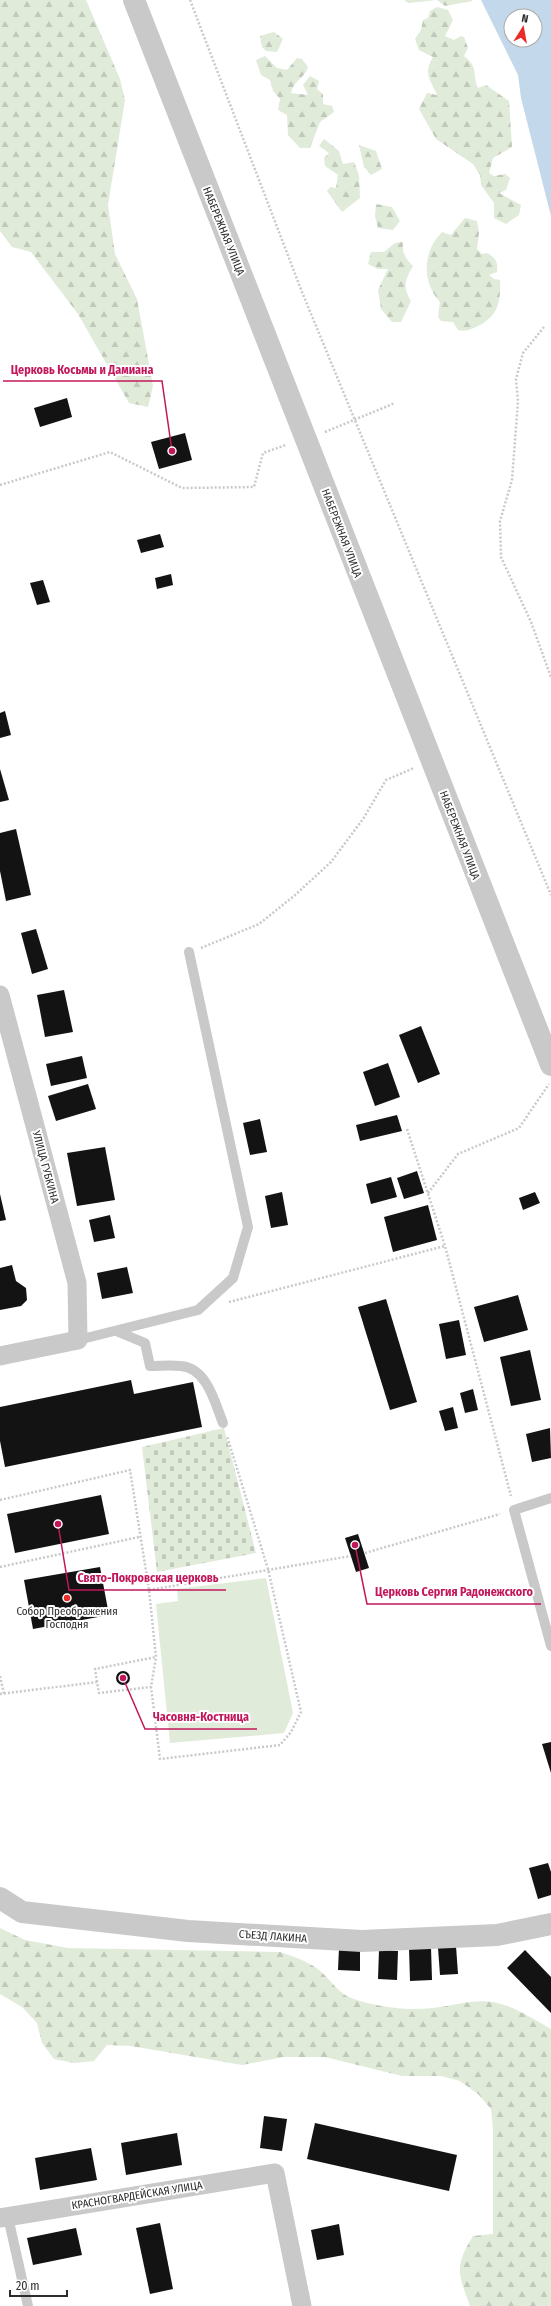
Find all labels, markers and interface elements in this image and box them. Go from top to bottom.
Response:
north arrow [503,8,543,48]
text: N [520,12,529,26]
street label: НАБЕРЕЖНАЯ УЛИЦА [200,185,247,277]
callout: Церковь Косьмы и Дамиана [3,357,162,381]
text: Церковь Косьмы и Дамиана [11,363,153,377]
street label: НАБЕРЕЖНАЯ УЛИЦА [319,487,365,580]
street label: НАБЕРЕЖНАЯ УЛИЦА [437,789,483,882]
street label: УЛИЦА ГУБКИНА [29,1129,61,1205]
callout: Свято-Покровская церковь [69,1566,226,1590]
text: Свято-Покровская церковь [77,1571,219,1585]
callout: Церковь Сергия Радонежского [367,1580,541,1604]
text: Церковь Сергия Радонежского [375,1585,534,1599]
marker: Собор Преображения Господня [62,1593,72,1603]
place label: Собор Преображения Господня [16,1605,118,1631]
callout: Часовня-Костница [145,1705,257,1729]
text: Часовня-Костница [153,1710,249,1724]
street label: СЪЕЗД ЛАКИНА [238,1928,308,1945]
street label: КРАСНОГВАРДЕЙСКАЯ УЛИЦА [71,2179,204,2212]
scale bar [10,2272,67,2298]
text: 20 m [16,2279,40,2293]

